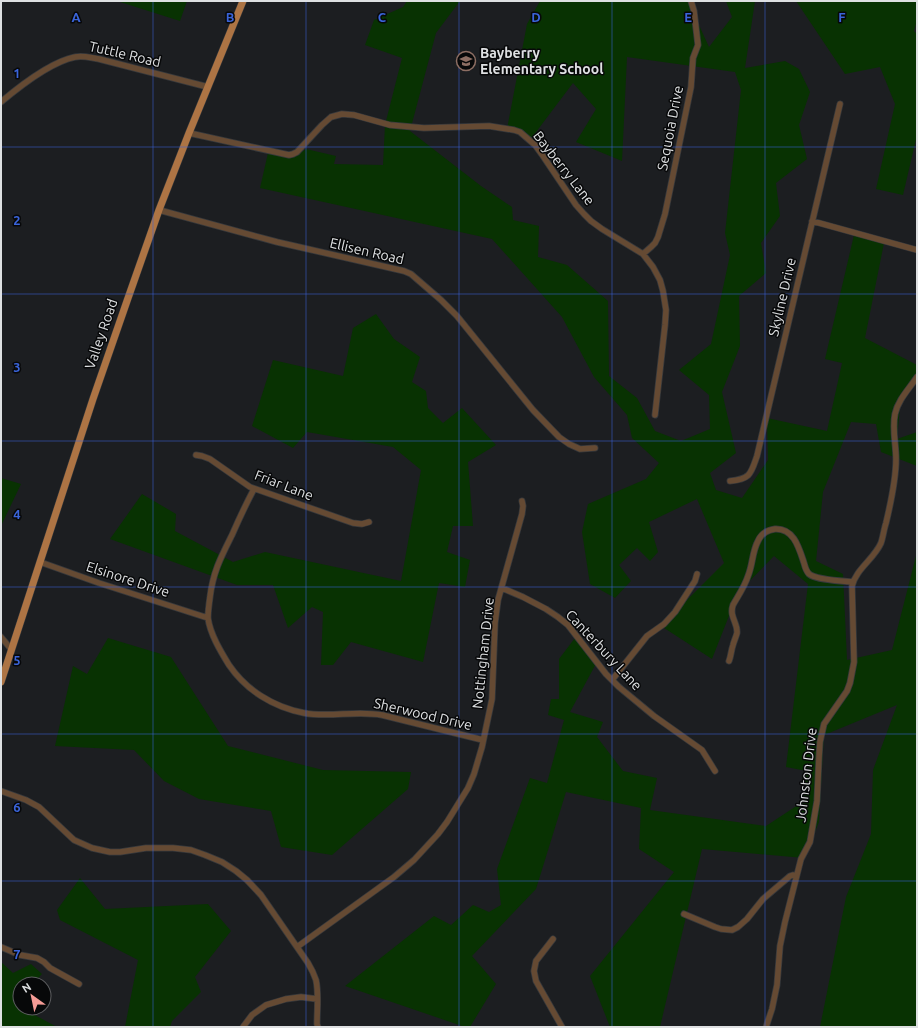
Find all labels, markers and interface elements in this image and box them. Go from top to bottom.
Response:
text: A [71,10,81,24]
text: B [226,10,235,24]
text: C [378,10,387,24]
text: D [531,10,541,24]
text: E [684,10,692,24]
text: F [838,10,846,24]
street label: Tuttle Road [88,38,162,70]
place label: Bayberry Elementary School [480,45,603,77]
school or university icon: Bayberry Elementary School [455,50,477,72]
text: 1 [13,66,21,80]
street label: Sequoia Drive [654,84,686,172]
street label: Bayberry Lane [530,128,598,208]
text: 2 [13,213,21,227]
street label: Ellisen Road [328,235,406,267]
street label: Skyline Drive [765,256,799,338]
street label: Valley Road [82,297,120,371]
text: 3 [13,360,21,374]
street label: Friar Lane [252,466,316,504]
text: 4 [13,507,21,521]
street label: Elsinore Drive [84,558,172,600]
street label: Nottingham Drive [469,596,497,710]
street label: Canterbury Lane [563,606,645,694]
text: 5 [13,653,21,667]
street label: Sherwood Drive [372,695,474,733]
street label: Johnston Drive [792,727,820,823]
text: 6 [13,800,21,814]
text: 7 [13,947,21,961]
north arrow [12,976,52,1016]
text: N [20,980,33,995]

